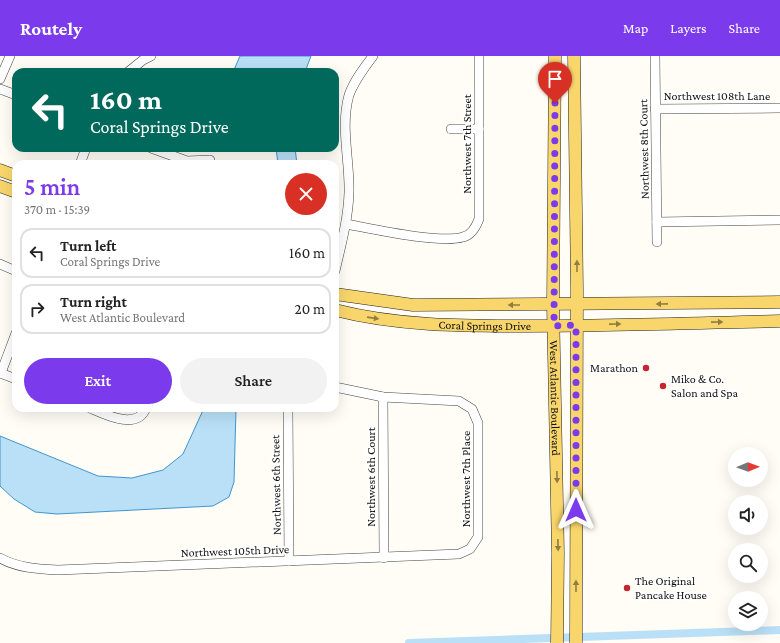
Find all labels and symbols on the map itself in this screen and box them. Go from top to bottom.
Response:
pin [538,62,572,103]
street label: Northwest 108th Lane [664,89,770,103]
street label: Northwest 7th Street [460,93,474,194]
street label: Northwest 8th Court [636,98,652,199]
one-way arrow [573,260,580,272]
one-way arrow [655,301,668,307]
one-way arrow [507,302,520,308]
one-way arrow [367,315,379,321]
street label: Coral Springs Drive [438,318,531,333]
one-way arrow [711,319,724,325]
one-way arrow [609,321,621,328]
street label: West Atlantic Boulevard [547,340,563,457]
place label: Marathon [590,361,639,375]
marker: Marathon [641,363,651,373]
place label: Miko & Co. Salon and Spa [671,372,738,400]
marker: Miko & Co. Salon and Spa [658,381,668,391]
street label: Northwest 6th Court [364,426,378,527]
street label: Northwest 7th Place [459,431,473,527]
street label: Northwest 6th Street [268,434,284,535]
north arrow [728,447,768,487]
one-way arrow [553,471,560,483]
position arrow [555,489,597,531]
one-way arrow [555,539,561,552]
street label: Northwest 105th Drive [181,542,289,560]
place label: The Original Pancake House [635,574,707,602]
one-way arrow [573,579,579,592]
marker: The Original Pancake House [622,583,632,593]

